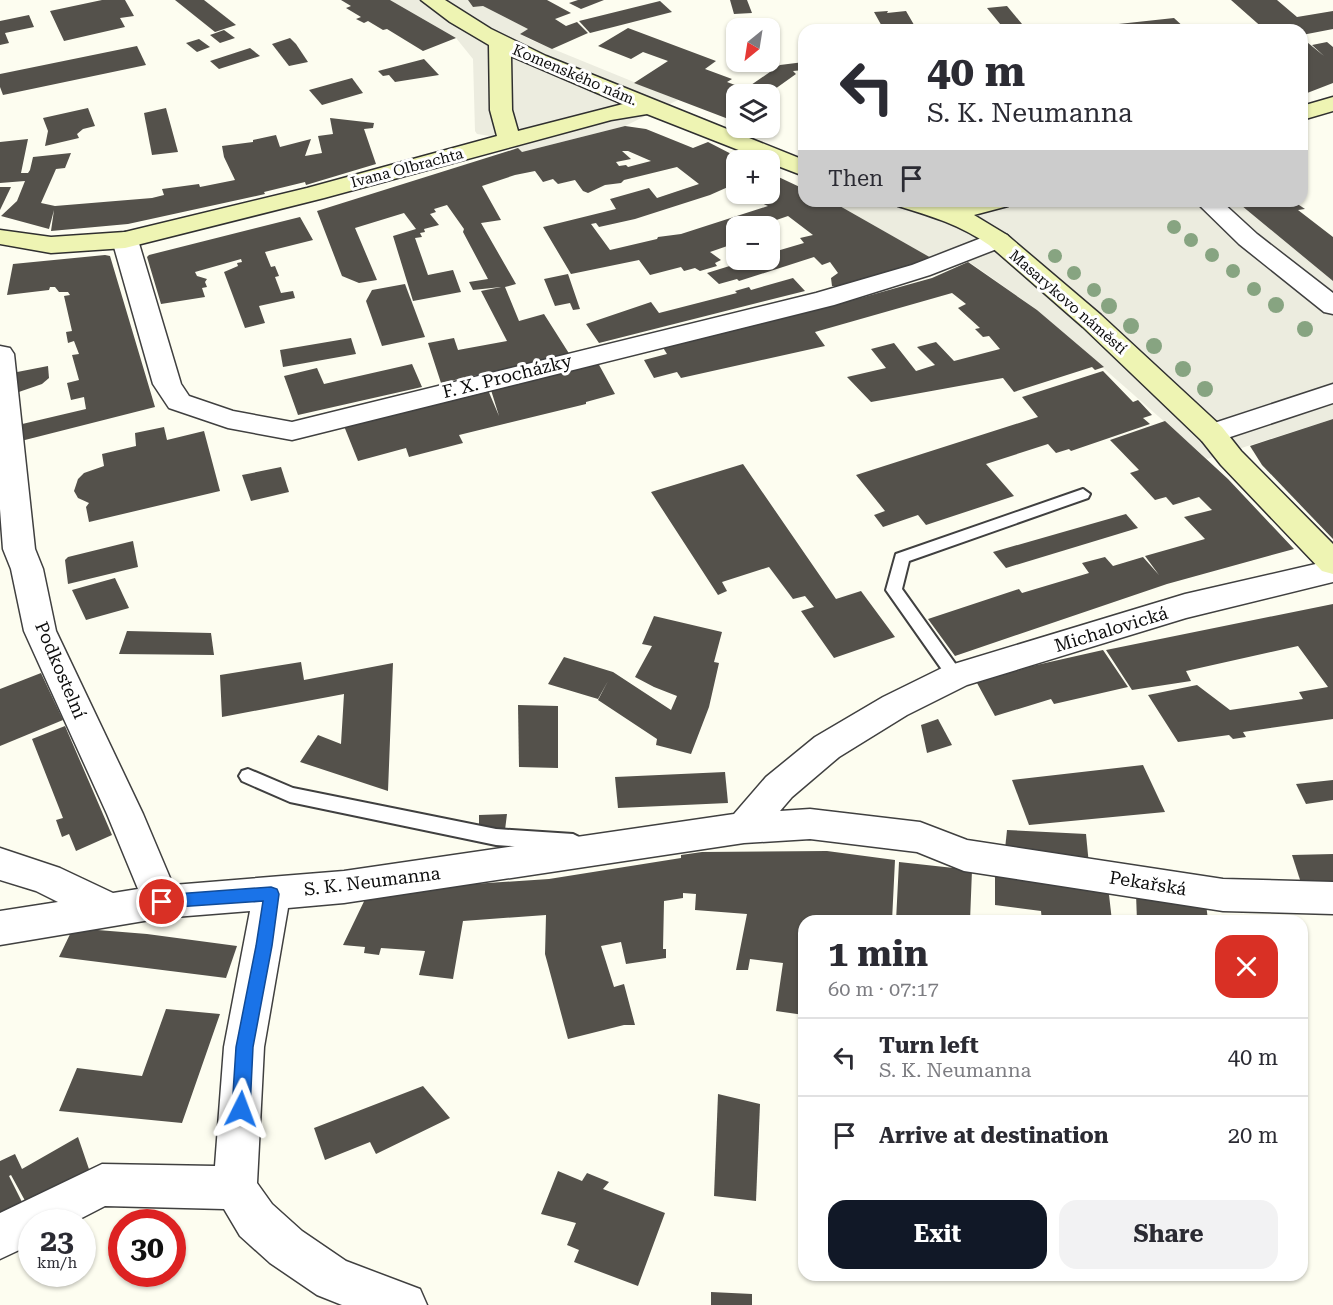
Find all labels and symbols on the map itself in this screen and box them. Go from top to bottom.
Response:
north arrow [726,18,780,72]
street label: Komenského nám. [510,41,640,109]
street label: Ivana Olbrachta [349,144,465,192]
street label: Masarykovo náměstí [1006,246,1130,358]
street label: F. X. Procházky [440,350,574,402]
street label: Michalovická [1052,602,1170,656]
street label: Podkostelní [31,618,91,722]
street label: S. K. Neumanna [303,862,442,900]
street label: Pekařská [1108,867,1188,900]
pin [136,876,187,927]
position arrow [209,1077,273,1141]
speed limit sign: 30 [108,1209,186,1287]

